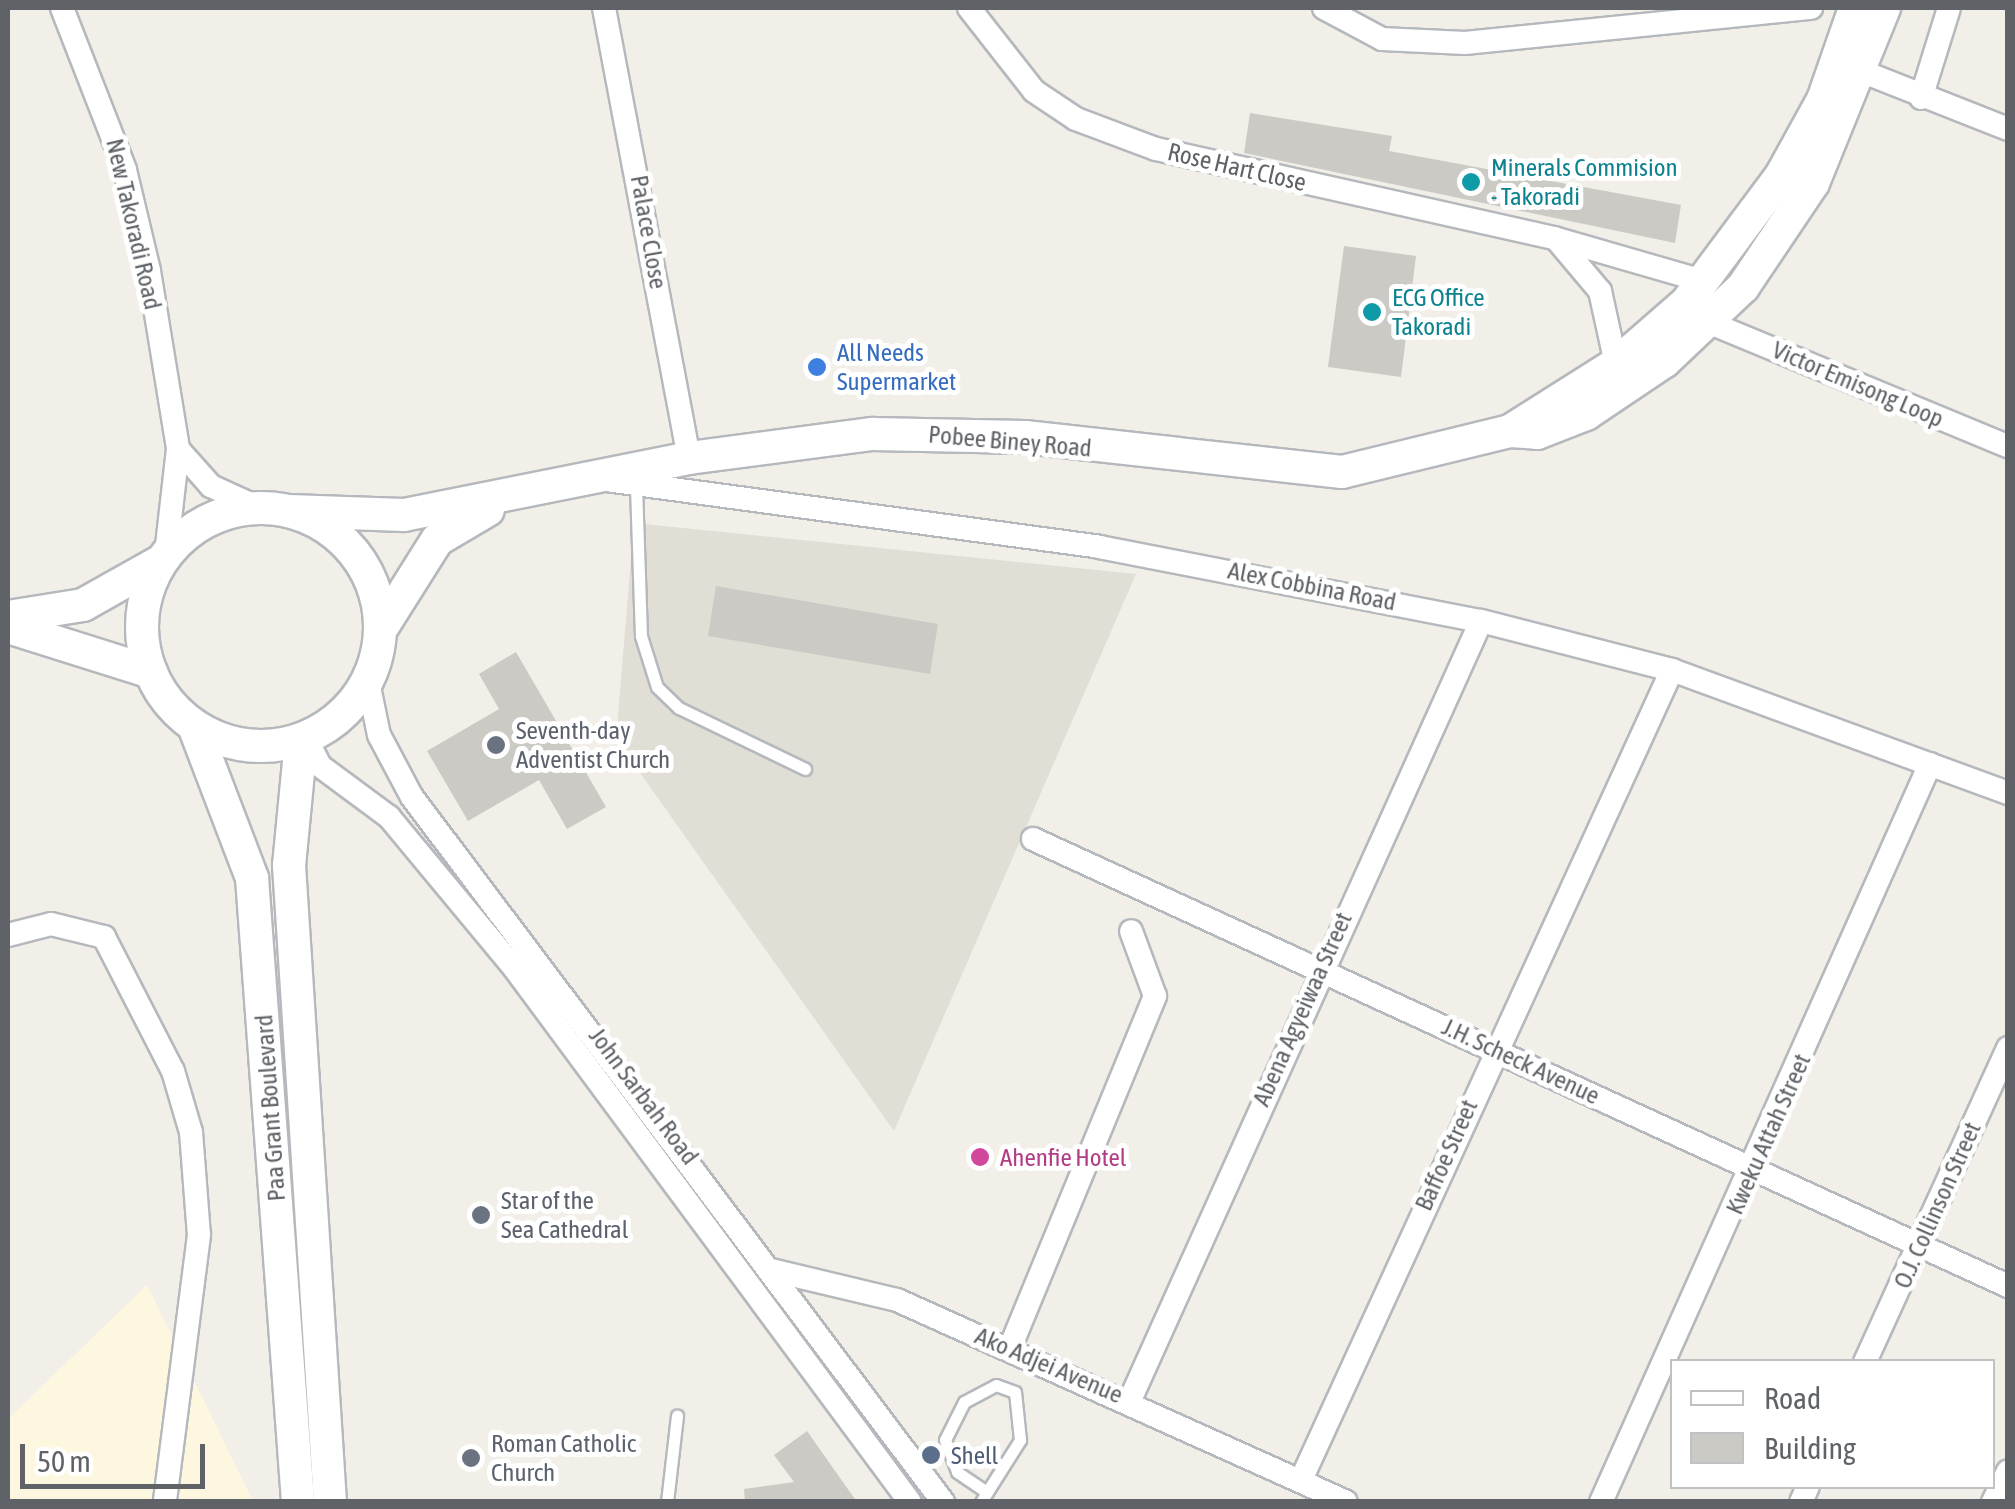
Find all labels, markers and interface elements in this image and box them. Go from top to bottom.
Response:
street label: New Takoradi Road [100,136,168,312]
street label: Rose Hart Close [1165,136,1309,198]
place label: Minerals Commision - Takoradi [1491,153,1678,212]
marker: Minerals Commision - Takoradi [1460,171,1482,193]
street label: Palace Close [624,173,674,291]
place label: ECG Office Takoradi [1392,283,1485,342]
marker: ECG Office Takoradi [1361,301,1383,323]
street label: Victor Emisong Loop [1768,334,1948,434]
place label: All Needs Supermarket [837,338,956,397]
marker: All Needs Supermarket [806,356,828,378]
street label: Pobee Biney Road [927,419,1093,463]
street label: Alex Cobbina Road [1225,555,1399,617]
place label: Seventh-day Adventist Church [516,716,670,775]
marker: Seventh-day Adventist Church [485,734,507,756]
street label: Abena Agyeiwaa Street [1246,907,1358,1111]
street label: J.H. Scheck Avenue [1437,1011,1605,1111]
street label: Paa Grant Boulevard [249,1014,291,1202]
street label: John Sarbah Road [583,1022,705,1170]
street label: Kweku Attah Street [1719,1049,1817,1219]
street label: Baffoe Street [1408,1095,1484,1215]
street label: O.J. Collinson Street [1887,1117,1987,1293]
place label: Ahenfie Hotel [1000,1142,1126,1172]
marker: Ahenfie Hotel [969,1146,991,1168]
place label: Star of the Sea Cathedral [501,1186,628,1245]
marker: Star of the Sea Cathedral [470,1204,492,1226]
street label: Ako Adjei Avenue [971,1320,1127,1410]
legend [1670,1359,1995,1489]
text: Road [1764,1381,1821,1415]
scale bar [25,1424,210,1486]
place label: Roman Catholic Church [491,1429,636,1488]
text: Building [1764,1431,1856,1465]
place label: Shell [951,1440,998,1470]
text: 50 m [37,1444,91,1478]
marker: Shell [920,1444,942,1466]
marker: Roman Catholic Church [460,1447,482,1469]

